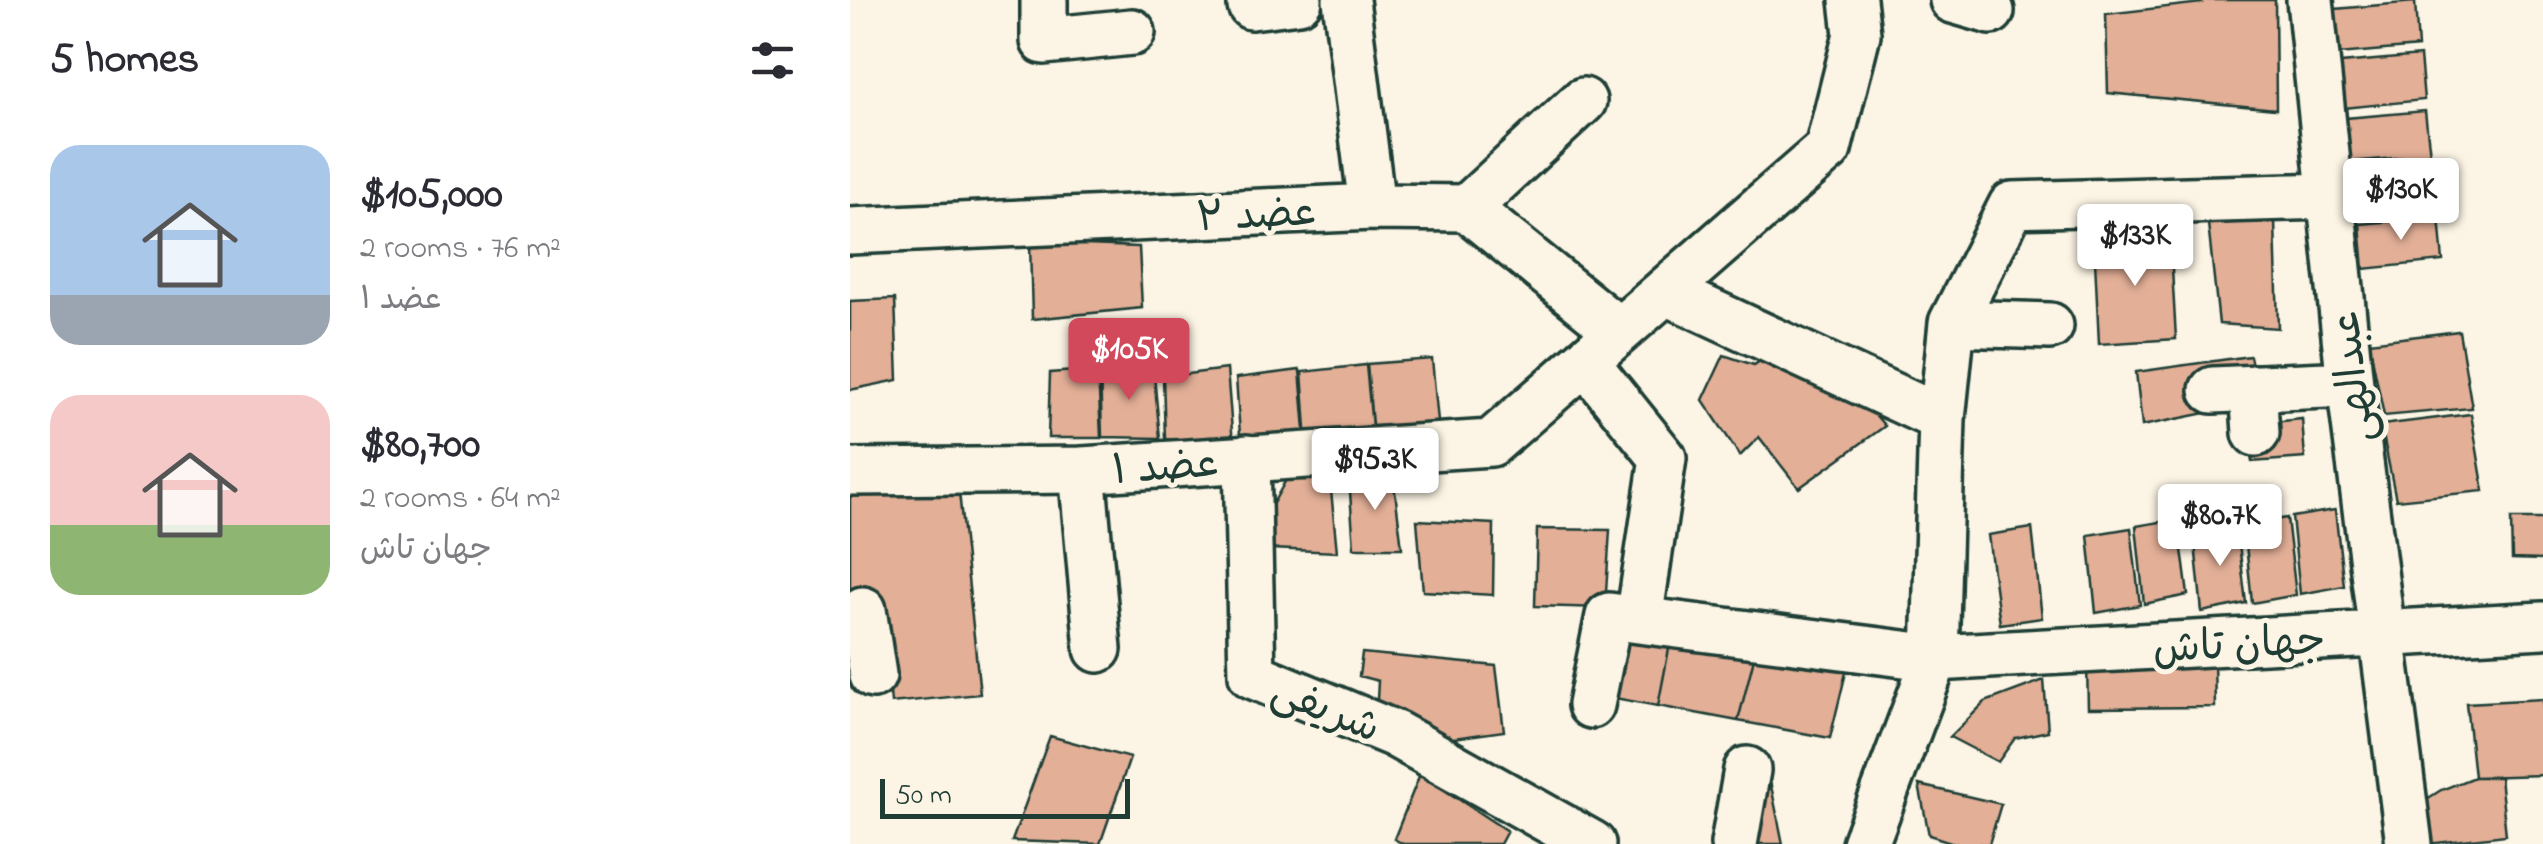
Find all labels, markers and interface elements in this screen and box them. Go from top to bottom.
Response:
text: 5 homes [50,30,199,91]
icon: filters [745,33,800,88]
pin: $130K [2331,158,2471,243]
text: $105,000 [360,165,503,226]
text: $130K [2365,167,2437,214]
street label: عضد ۲ [1195,183,1318,250]
icon: home [130,185,250,305]
pin: $133K [2065,204,2205,289]
text: $133K [2099,213,2171,260]
text: 2 rooms · 76 m² [360,226,561,273]
text: عضد ۱ [360,277,441,324]
street label: عبدالهی [2316,307,2393,446]
pin: $105K [1059,318,1199,403]
text: $105K [1090,327,1168,374]
text: $80,700 [360,415,480,476]
pin: $95.3K [1294,428,1456,513]
street label: عضد ۱ [1110,434,1221,503]
icon: home [130,435,250,555]
text: $95.3K [1334,437,1416,484]
text: 2 rooms · 64 m² [360,476,561,523]
pin: $80.7K [2139,484,2301,569]
text: $80.7K [2180,493,2260,540]
text: جهان تاش [360,527,492,574]
street label: جهان تاش [2151,612,2327,681]
street label: شریفی [1262,662,1389,760]
scale bar [880,774,1130,818]
text: 50 m [895,776,952,817]

